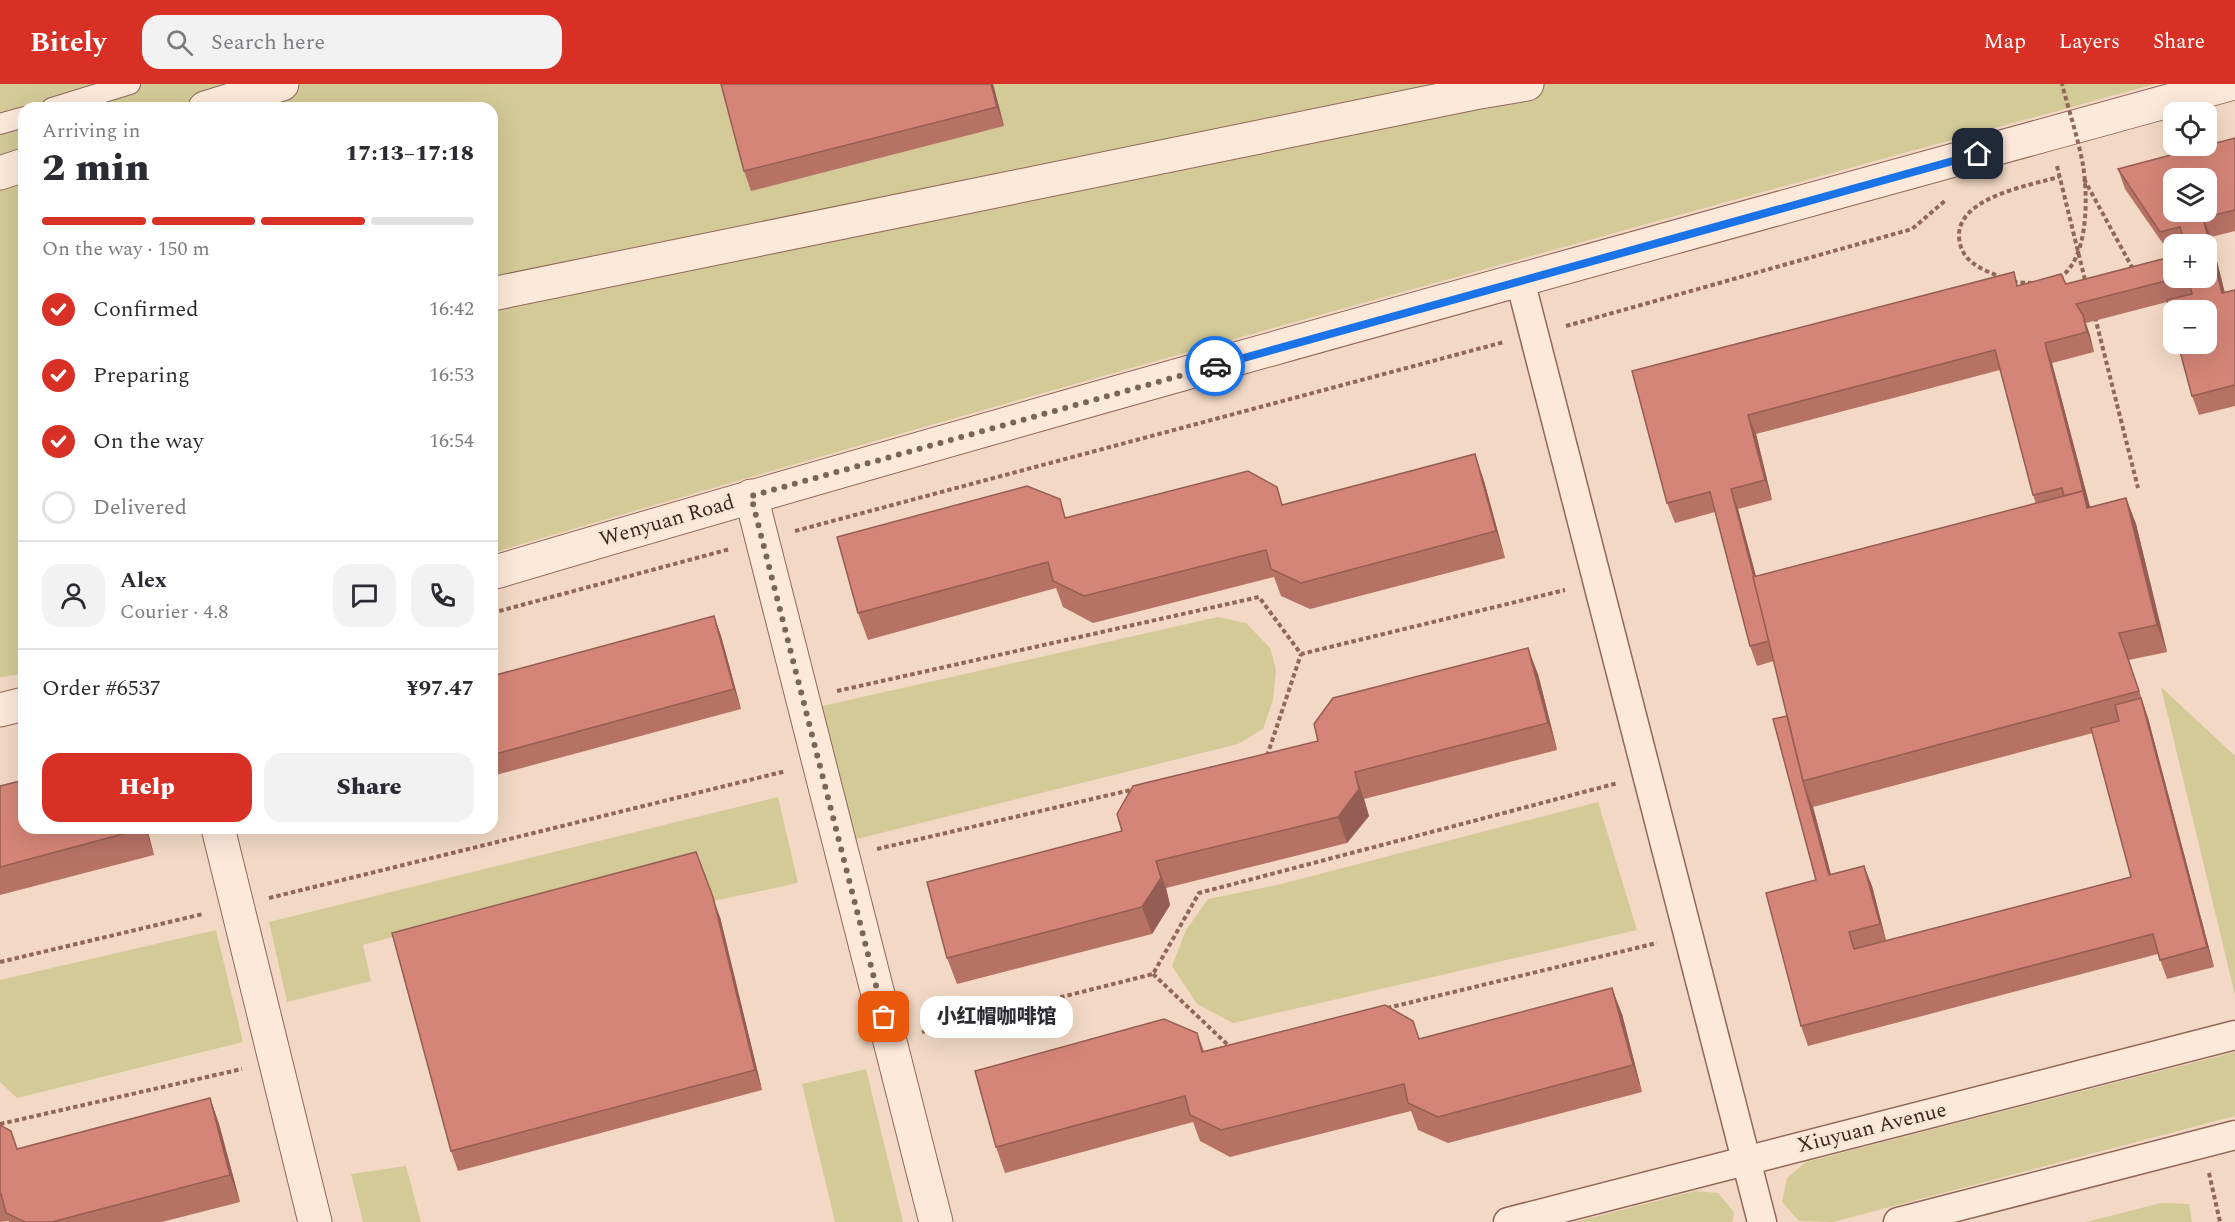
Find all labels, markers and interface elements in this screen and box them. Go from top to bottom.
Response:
search box [142,15,562,69]
text: Bitely [30,21,106,64]
icon: search [163,26,196,59]
text: Search here [211,26,325,59]
text: Map [1984,26,2026,58]
text: Layers [2059,26,2120,58]
text: Share [2153,26,2205,58]
map controls [2163,102,2217,354]
button: locate [2163,102,2217,156]
text: Arriving in [42,116,140,146]
pin [1952,128,2003,179]
text: 17:13–17:18 [345,137,474,170]
icon: home [1961,137,1994,170]
text: 2 min [42,139,150,198]
button: layers [2163,168,2217,222]
text: On the way · 150 m [42,234,210,264]
button: + [2163,234,2217,288]
icon: check [42,293,75,326]
text: Confirmed [93,293,199,326]
text: 16:42 [429,294,474,324]
button: − [2163,300,2217,354]
courier [1185,336,1245,396]
icon: car [1199,350,1232,383]
icon: check [42,359,75,392]
text: Preparing [93,359,190,392]
text: 16:53 [429,360,474,390]
icon: check [42,425,75,458]
text: On the way [93,425,204,458]
text: 16:54 [429,426,474,456]
street label: Wenyuan Road [596,486,738,556]
text: Delivered [93,491,187,524]
button: person [42,564,105,627]
text: Alex [120,564,167,597]
button: chat [333,564,396,627]
button: phone [411,564,474,627]
text: Courier · 4.8 [120,597,228,627]
text: Order #6537 [42,672,161,705]
text: ¥97.47 [406,672,474,705]
button: Help [42,753,252,822]
button: Share [264,753,474,822]
pin [858,991,909,1042]
callout: 小红帽咖啡馆 [920,996,1073,1038]
icon: bag [867,1000,900,1033]
text: 小红帽咖啡馆 [937,1002,1057,1032]
street label: Xiuyuan Avenue [1794,1094,1950,1162]

